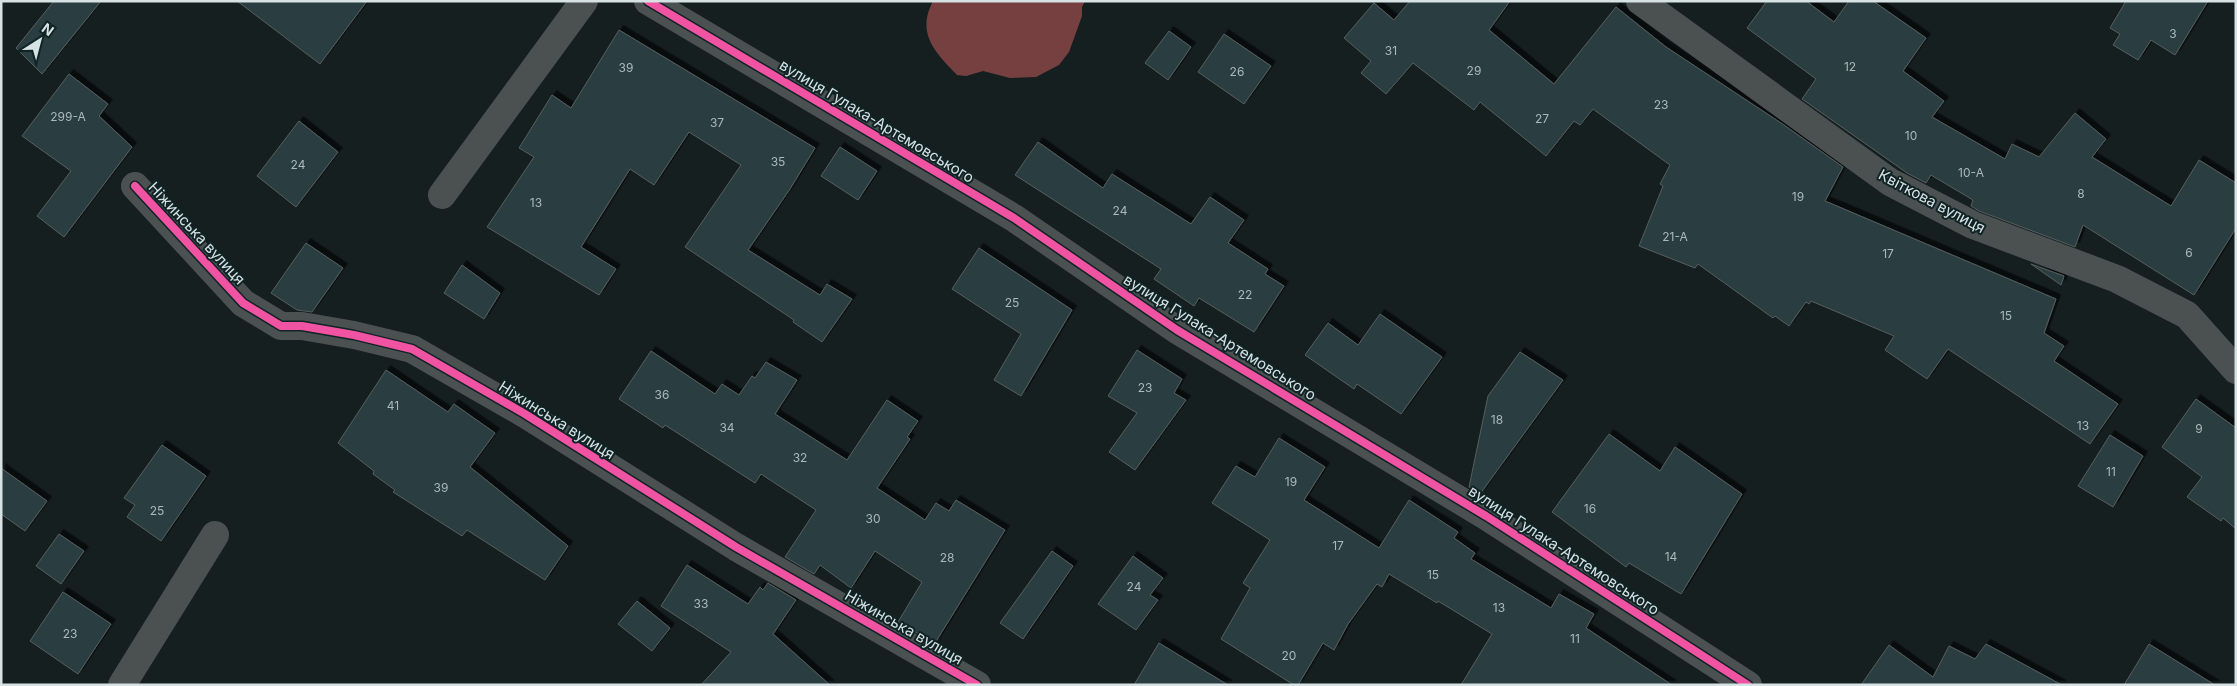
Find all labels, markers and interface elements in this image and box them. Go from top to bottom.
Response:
north arrow [15,15,65,65]
text: N [39,19,57,39]
house number: 3 [2169,26,2177,41]
house number: 31 [1385,43,1397,58]
street label: вулиця Гулака-Артемовського [776,55,978,187]
house number: 12 [1844,59,1856,74]
house number: 39 [619,60,633,75]
house number: 29 [1467,63,1481,78]
house number: 26 [1230,64,1244,79]
house number: 23 [1654,97,1668,112]
house number: 299-А [50,109,86,124]
house number: 27 [1535,111,1549,126]
house number: 37 [710,115,724,130]
house number: 10 [1905,128,1917,143]
house number: 35 [771,154,785,169]
house number: 24 [291,157,306,172]
street label: Квіткова вулиця [1875,165,1989,237]
house number: 10-А [1958,165,1984,180]
street label: Ніжинська вулиця [145,178,249,288]
house number: 8 [2077,186,2085,201]
house number: 19 [1792,189,1804,204]
house number: 13 [530,195,542,210]
house number: 24 [1113,203,1128,218]
house number: 21-А [1662,229,1688,244]
house number: 6 [2185,245,2193,260]
house number: 17 [1882,246,1894,261]
street label: вулиця Гулака-Артемовського [1120,270,1320,404]
house number: 22 [1238,287,1252,302]
house number: 25 [1005,295,1019,310]
house number: 15 [2000,308,2012,323]
street label: Ніжинська вулиця [495,377,619,463]
house number: 23 [1138,380,1152,395]
house number: 36 [655,387,669,402]
house number: 41 [387,398,399,413]
house number: 18 [1491,412,1503,427]
house number: 13 [2077,418,2089,433]
house number: 34 [719,420,735,435]
house number: 9 [2195,421,2203,436]
house number: 32 [793,450,807,465]
house number: 11 [2106,464,2116,479]
house number: 19 [1285,474,1297,489]
house number: 39 [434,480,448,495]
street label: вулиця Гулака-Артемовського [1465,481,1663,619]
house number: 16 [1584,501,1596,516]
house number: 25 [150,503,164,518]
house number: 30 [866,511,880,526]
house number: 17 [1332,538,1344,553]
house number: 14 [1665,549,1678,564]
house number: 28 [940,550,954,565]
house number: 15 [1427,567,1439,582]
house number: 24 [1127,579,1142,594]
street label: Ніжинська вулиця [841,585,967,669]
house number: 33 [694,596,708,611]
house number: 13 [1493,600,1505,615]
house number: 23 [63,626,77,641]
house number: 11 [1570,631,1580,646]
house number: 20 [1282,648,1296,663]

